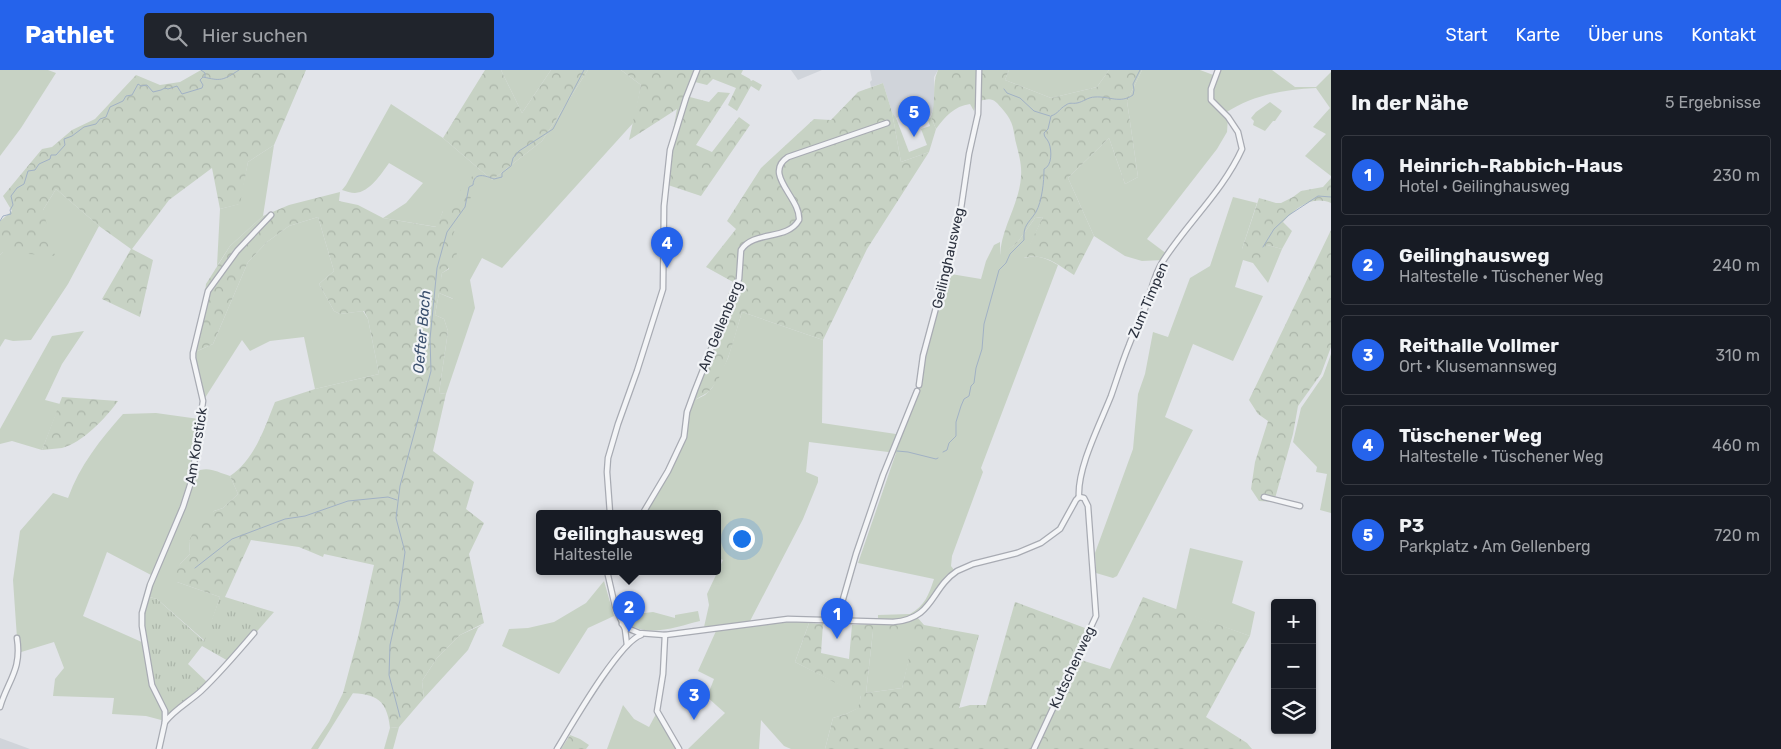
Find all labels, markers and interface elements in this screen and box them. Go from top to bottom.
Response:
search box [144,13,494,58]
text: Pathlet [25,21,114,49]
icon: search [162,21,190,49]
text: Hier suchen [202,24,308,47]
text: Start [1445,24,1488,46]
text: Karte [1516,24,1560,46]
text: Über uns [1588,24,1663,46]
text: Kontakt [1691,24,1756,46]
text: In der Nähe [1351,90,1469,115]
text: 5 Ergebnisse [1665,93,1761,112]
pin: 5 [898,96,930,137]
text: Heinrich-Rabbich-Haus [1399,154,1623,177]
text: 1 [1364,166,1372,185]
text: 230 m [1713,166,1760,185]
text: Hotel · Geilinghausweg [1399,177,1570,196]
street label: Geilinghausweg [929,206,968,310]
pin: 4 [651,227,683,268]
text: Geilinghausweg [1399,244,1549,267]
text: 2 [1363,256,1373,275]
text: 240 m [1713,256,1760,275]
street label: Zum Timpen [1125,260,1172,341]
text: Haltestelle · Tüschener Weg [1399,267,1604,286]
street label: Am Gellenberg [695,279,746,374]
water label: Oefter Bach [409,290,435,374]
text: Reithalle Vollmer [1399,334,1559,357]
text: 3 [1363,346,1373,365]
text: 310 m [1716,346,1760,365]
text: Ort · Klusemannsweg [1399,357,1557,376]
street label: Am Korstick [182,406,211,486]
text: Tüschener Weg [1399,424,1542,447]
text: 4 [1363,436,1373,455]
text: 460 m [1712,436,1760,455]
text: Haltestelle · Tüschener Weg [1399,447,1604,466]
popup [536,510,721,575]
text: P3 [1399,514,1424,537]
text: Geilinghausweg [553,522,704,545]
your location [729,526,755,552]
text: 5 [1363,526,1373,545]
text: 720 m [1714,526,1760,545]
text: Parkplatz · Am Gellenberg [1399,537,1591,556]
text: Haltestelle [553,545,633,564]
pin: 2 [613,591,645,632]
pin: 1 [821,598,853,639]
map controls [1271,599,1316,734]
button: + [1271,599,1316,644]
street label: Kutschenweg [1046,623,1099,711]
button: − [1271,644,1316,689]
pin: 3 [678,679,710,720]
button: layers [1271,689,1316,734]

